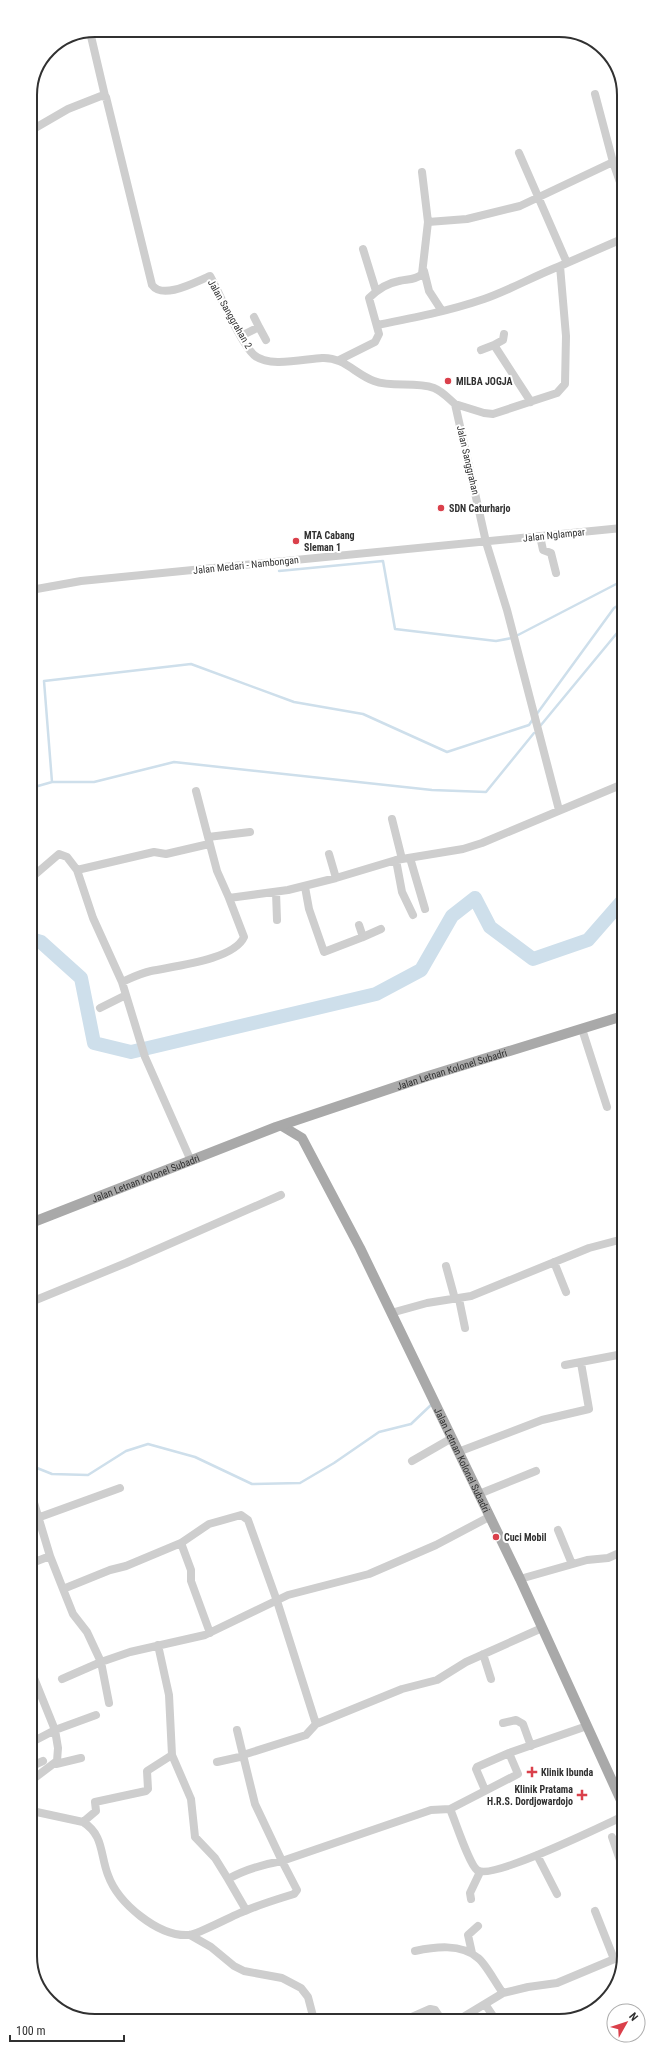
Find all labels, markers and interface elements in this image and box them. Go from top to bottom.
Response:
street label: Jalan Sanggrahan 2 [206,278,254,351]
marker: MILBA JOGJA [443,376,453,386]
place label: MILBA JOGJA [456,376,513,387]
street label: Jalan Sanggrahan [455,424,481,496]
marker: SDN Caturharjo [436,503,446,513]
place label: SDN Caturharjo [449,503,511,514]
street label: Jalan Nglampar [522,526,586,544]
place label: MTA Cabang Sleman 1 [304,530,355,553]
marker: MTA Cabang Sleman 1 [291,536,301,546]
street label: Jalan Medari - Nambongan [193,554,299,576]
street label: Jalan Letnan Kolonel Subadri [395,1047,508,1092]
street label: Jalan Letnan Kolonel Subadri [90,1152,201,1204]
street label: Jalan Letnan Kolonel Subadri [432,1406,492,1514]
marker: Cuci Mobil [491,1532,501,1542]
place label: Cuci Mobil [504,1532,547,1543]
marker: Klinik Ibunda [526,1766,538,1778]
place label: Klinik Ibunda [541,1767,594,1778]
place label: Klinik Pratama H.R.S. Dordjowardojo [487,1784,573,1807]
marker: Klinik Pratama H.R.S. Dordjowardojo [576,1789,588,1801]
north arrow [606,2003,646,2043]
text: N [626,2010,641,2024]
scale bar [10,2017,124,2043]
text: 100 m [16,2024,46,2038]

